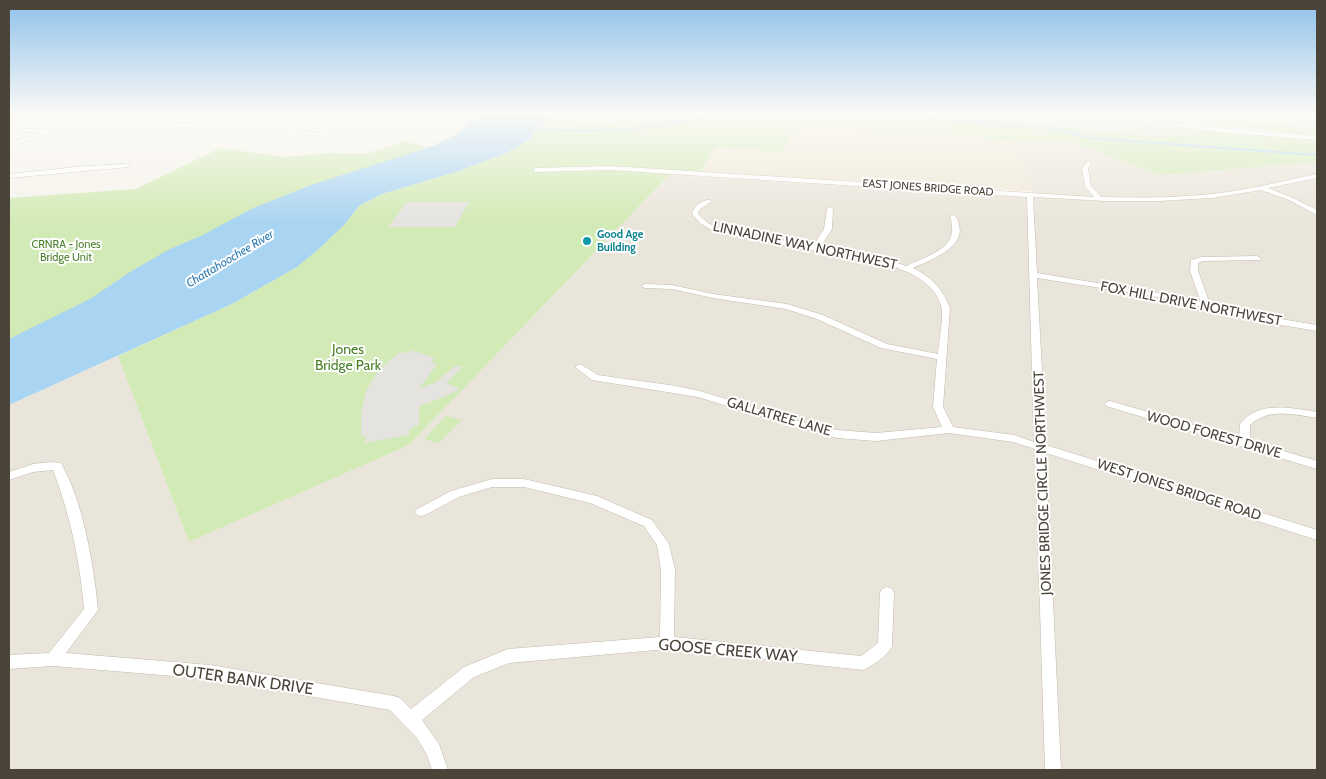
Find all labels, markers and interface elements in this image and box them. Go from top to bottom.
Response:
street label: EAST JONES BRIDGE ROAD [862,177,994,199]
street label: LINNADINE WAY NORTHWEST [711,218,899,274]
water label: Chattahoochee River [184,227,276,291]
place label: Good Age Building [597,228,643,254]
marker: Good Age Building [581,235,593,247]
park label: CRNRA - Jones Bridge Unit [31,238,101,264]
street label: FOX HILL DRIVE NORTHWEST [1099,278,1283,330]
park label: Jones Bridge Park [315,342,381,374]
street label: JONES BRIDGE CIRCLE NORTHWEST [1031,371,1055,595]
street label: GALLATREE LANE [725,394,833,440]
street label: WOOD FOREST DRIVE [1145,408,1283,462]
street label: WEST JONES BRIDGE ROAD [1095,455,1263,525]
street label: GOOSE CREEK WAY [658,635,798,667]
street label: OUTER BANK DRIVE [171,661,315,699]

